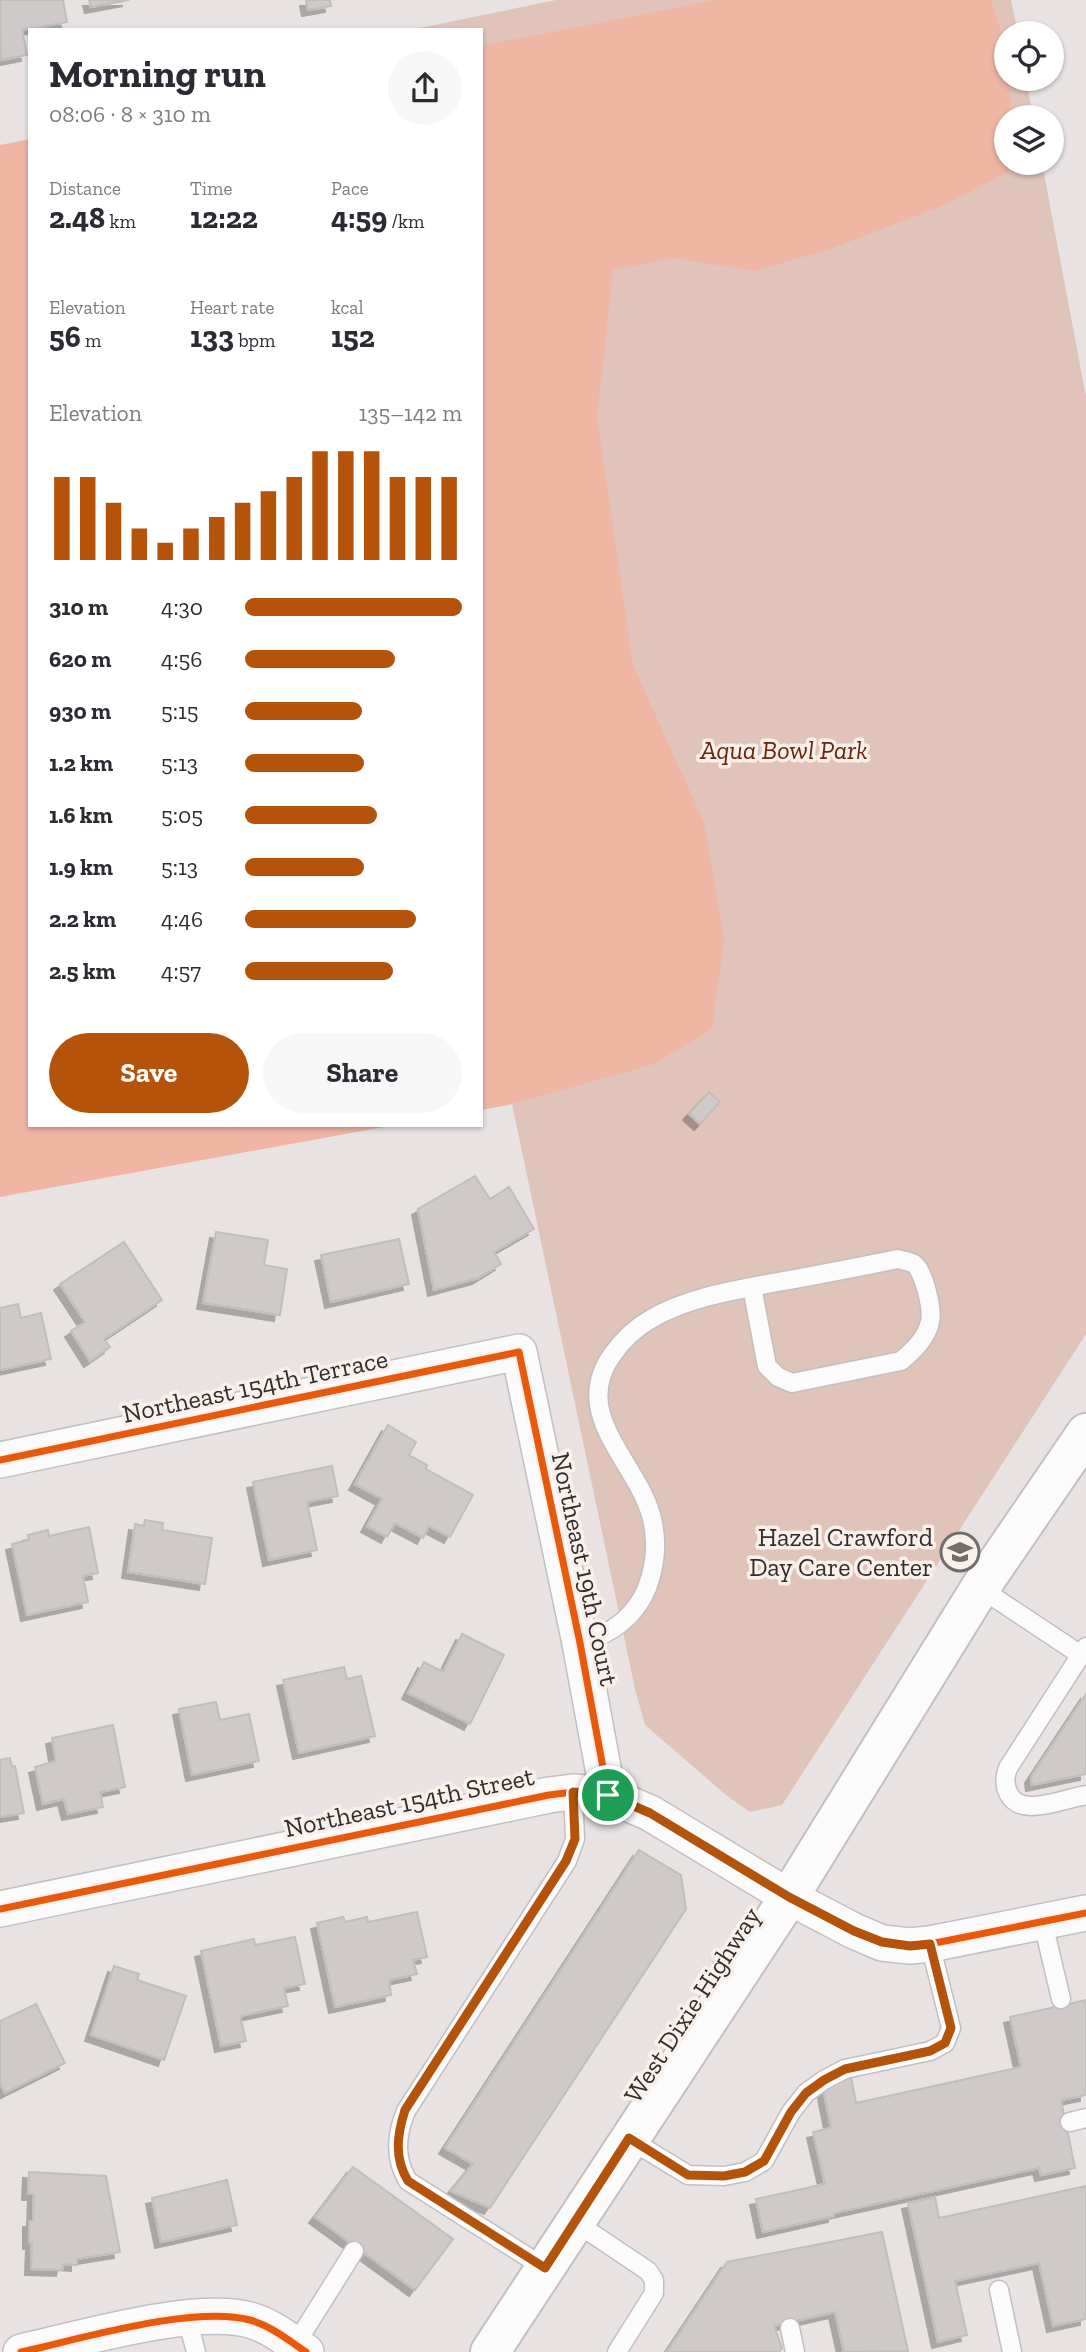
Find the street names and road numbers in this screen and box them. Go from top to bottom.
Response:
street label: Northeast 154th Terrace [119,1342,391,1430]
street label: Northeast 19th Court [545,1449,625,1689]
street label: Northeast 154th Street [281,1760,537,1844]
street label: West Dixie Highway [617,1900,768,2109]

